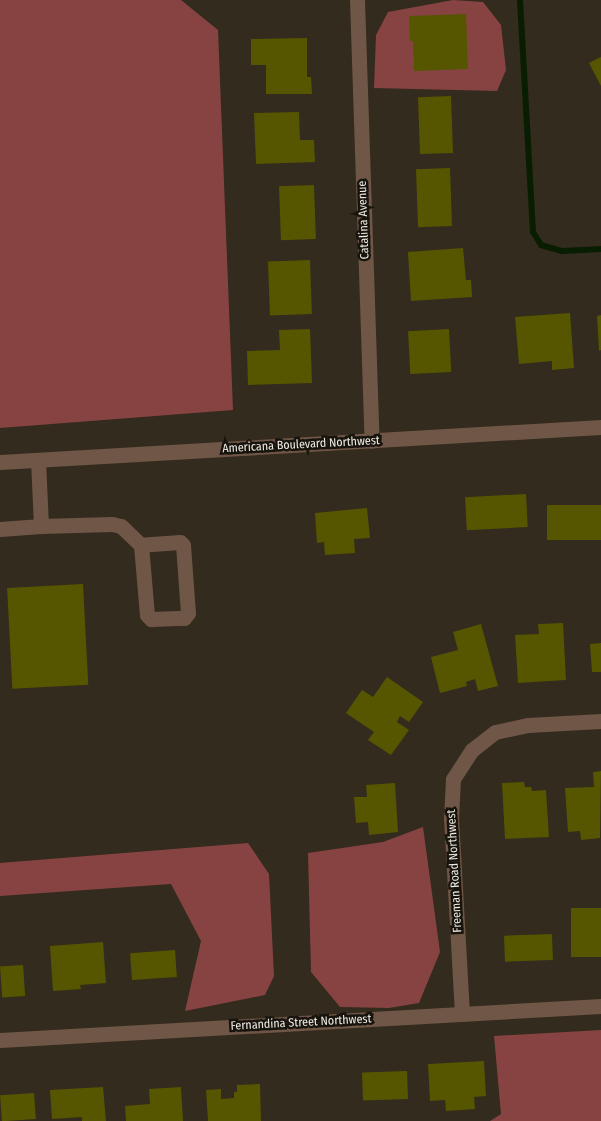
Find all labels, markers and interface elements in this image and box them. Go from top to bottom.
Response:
street label: Catalina Avenue [355,180,373,260]
street label: Americana Boulevard Northwest [222,434,380,456]
street label: Freeman Road Northwest [445,809,465,933]
street label: Fernandina Street Northwest [230,1012,372,1034]

